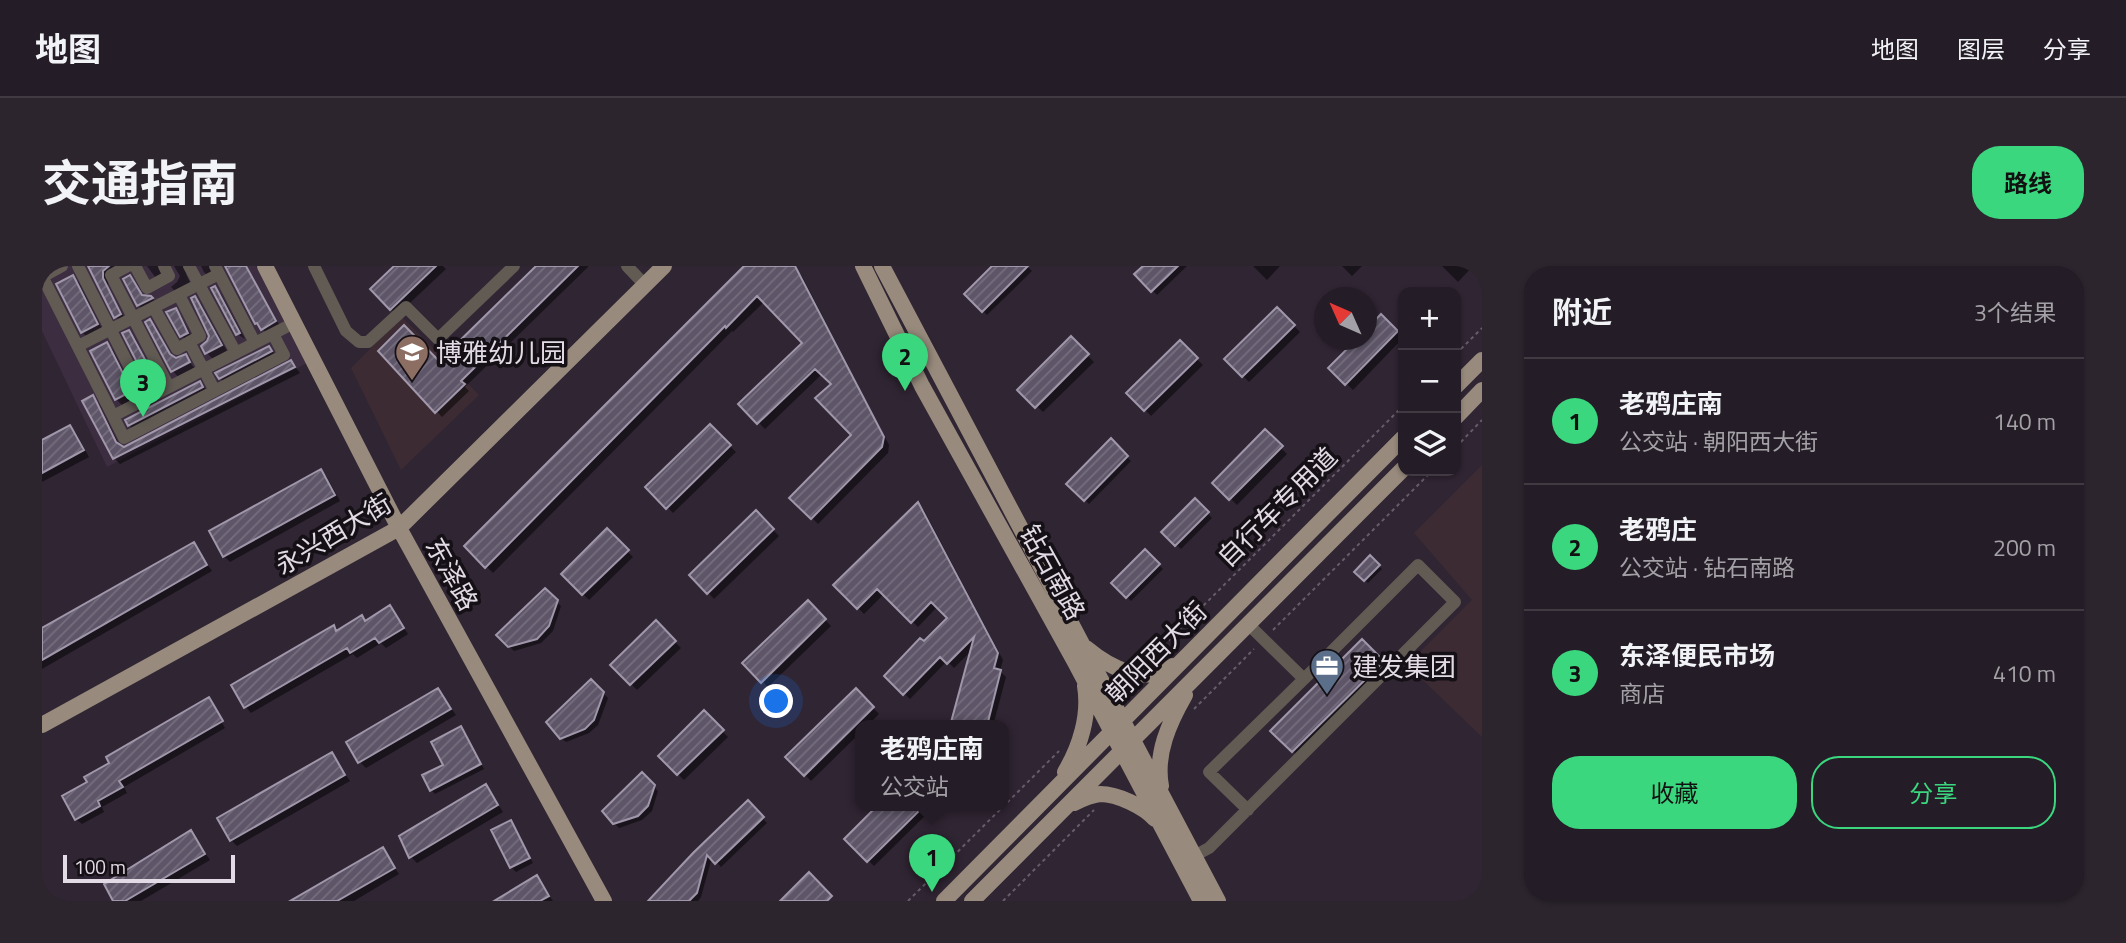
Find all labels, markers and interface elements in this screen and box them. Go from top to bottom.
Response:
text: 地图 [35,24,101,74]
text: 地图 [1871,31,1919,67]
text: 图层 [1957,31,2005,67]
text: 分享 [2043,31,2091,67]
text: 交通指南 [42,145,238,220]
button: 路线 [1972,146,2084,219]
north arrow [1314,287,1377,350]
map controls [1398,287,1461,476]
button: + [1398,287,1461,350]
text: 附近 [1552,289,1612,335]
text: 3个结果 [1974,295,2056,330]
school or university icon: 博雅幼儿园 [393,333,431,382]
place label: 博雅幼儿园 [436,333,566,372]
pin: 2 [882,333,928,391]
button: − [1398,350,1461,413]
pin: 3 [120,359,166,417]
text: 老鸦庄南 [1619,384,1723,423]
text: 1 [1569,404,1581,439]
text: 140 m [1993,404,2056,439]
button: layers [1398,413,1461,476]
text: 公交站 · 朝阳西大街 [1619,424,1818,459]
street label: 自行车专用道 [1208,438,1346,576]
street label: 永兴西大街 [267,484,399,584]
text: 老鸦庄 [1619,510,1697,549]
street label: 钻石南路 [1011,517,1095,627]
street label: 东泽路 [416,530,488,618]
text: 2 [1569,530,1581,565]
text: 200 m [1993,530,2056,565]
text: 公交站 · 钻石南路 [1619,550,1795,585]
street label: 朝阳西大街 [1096,592,1216,712]
text: 东泽便民市场 [1619,636,1775,675]
office icon: 建发集团 [1308,647,1346,696]
place label: 建发集团 [1352,647,1456,686]
text: 3 [1569,656,1581,691]
text: 410 m [1993,656,2056,691]
text: 商店 [1619,676,1665,711]
your location [759,684,793,718]
popup [855,720,1009,811]
text: 老鸦庄南 [880,729,984,768]
button: 收藏 [1552,756,1797,829]
button: 分享 [1811,756,2056,829]
text: 公交站 [880,769,949,804]
pin: 1 [909,834,955,892]
scale bar [63,852,234,884]
text: 100 m [74,852,126,881]

